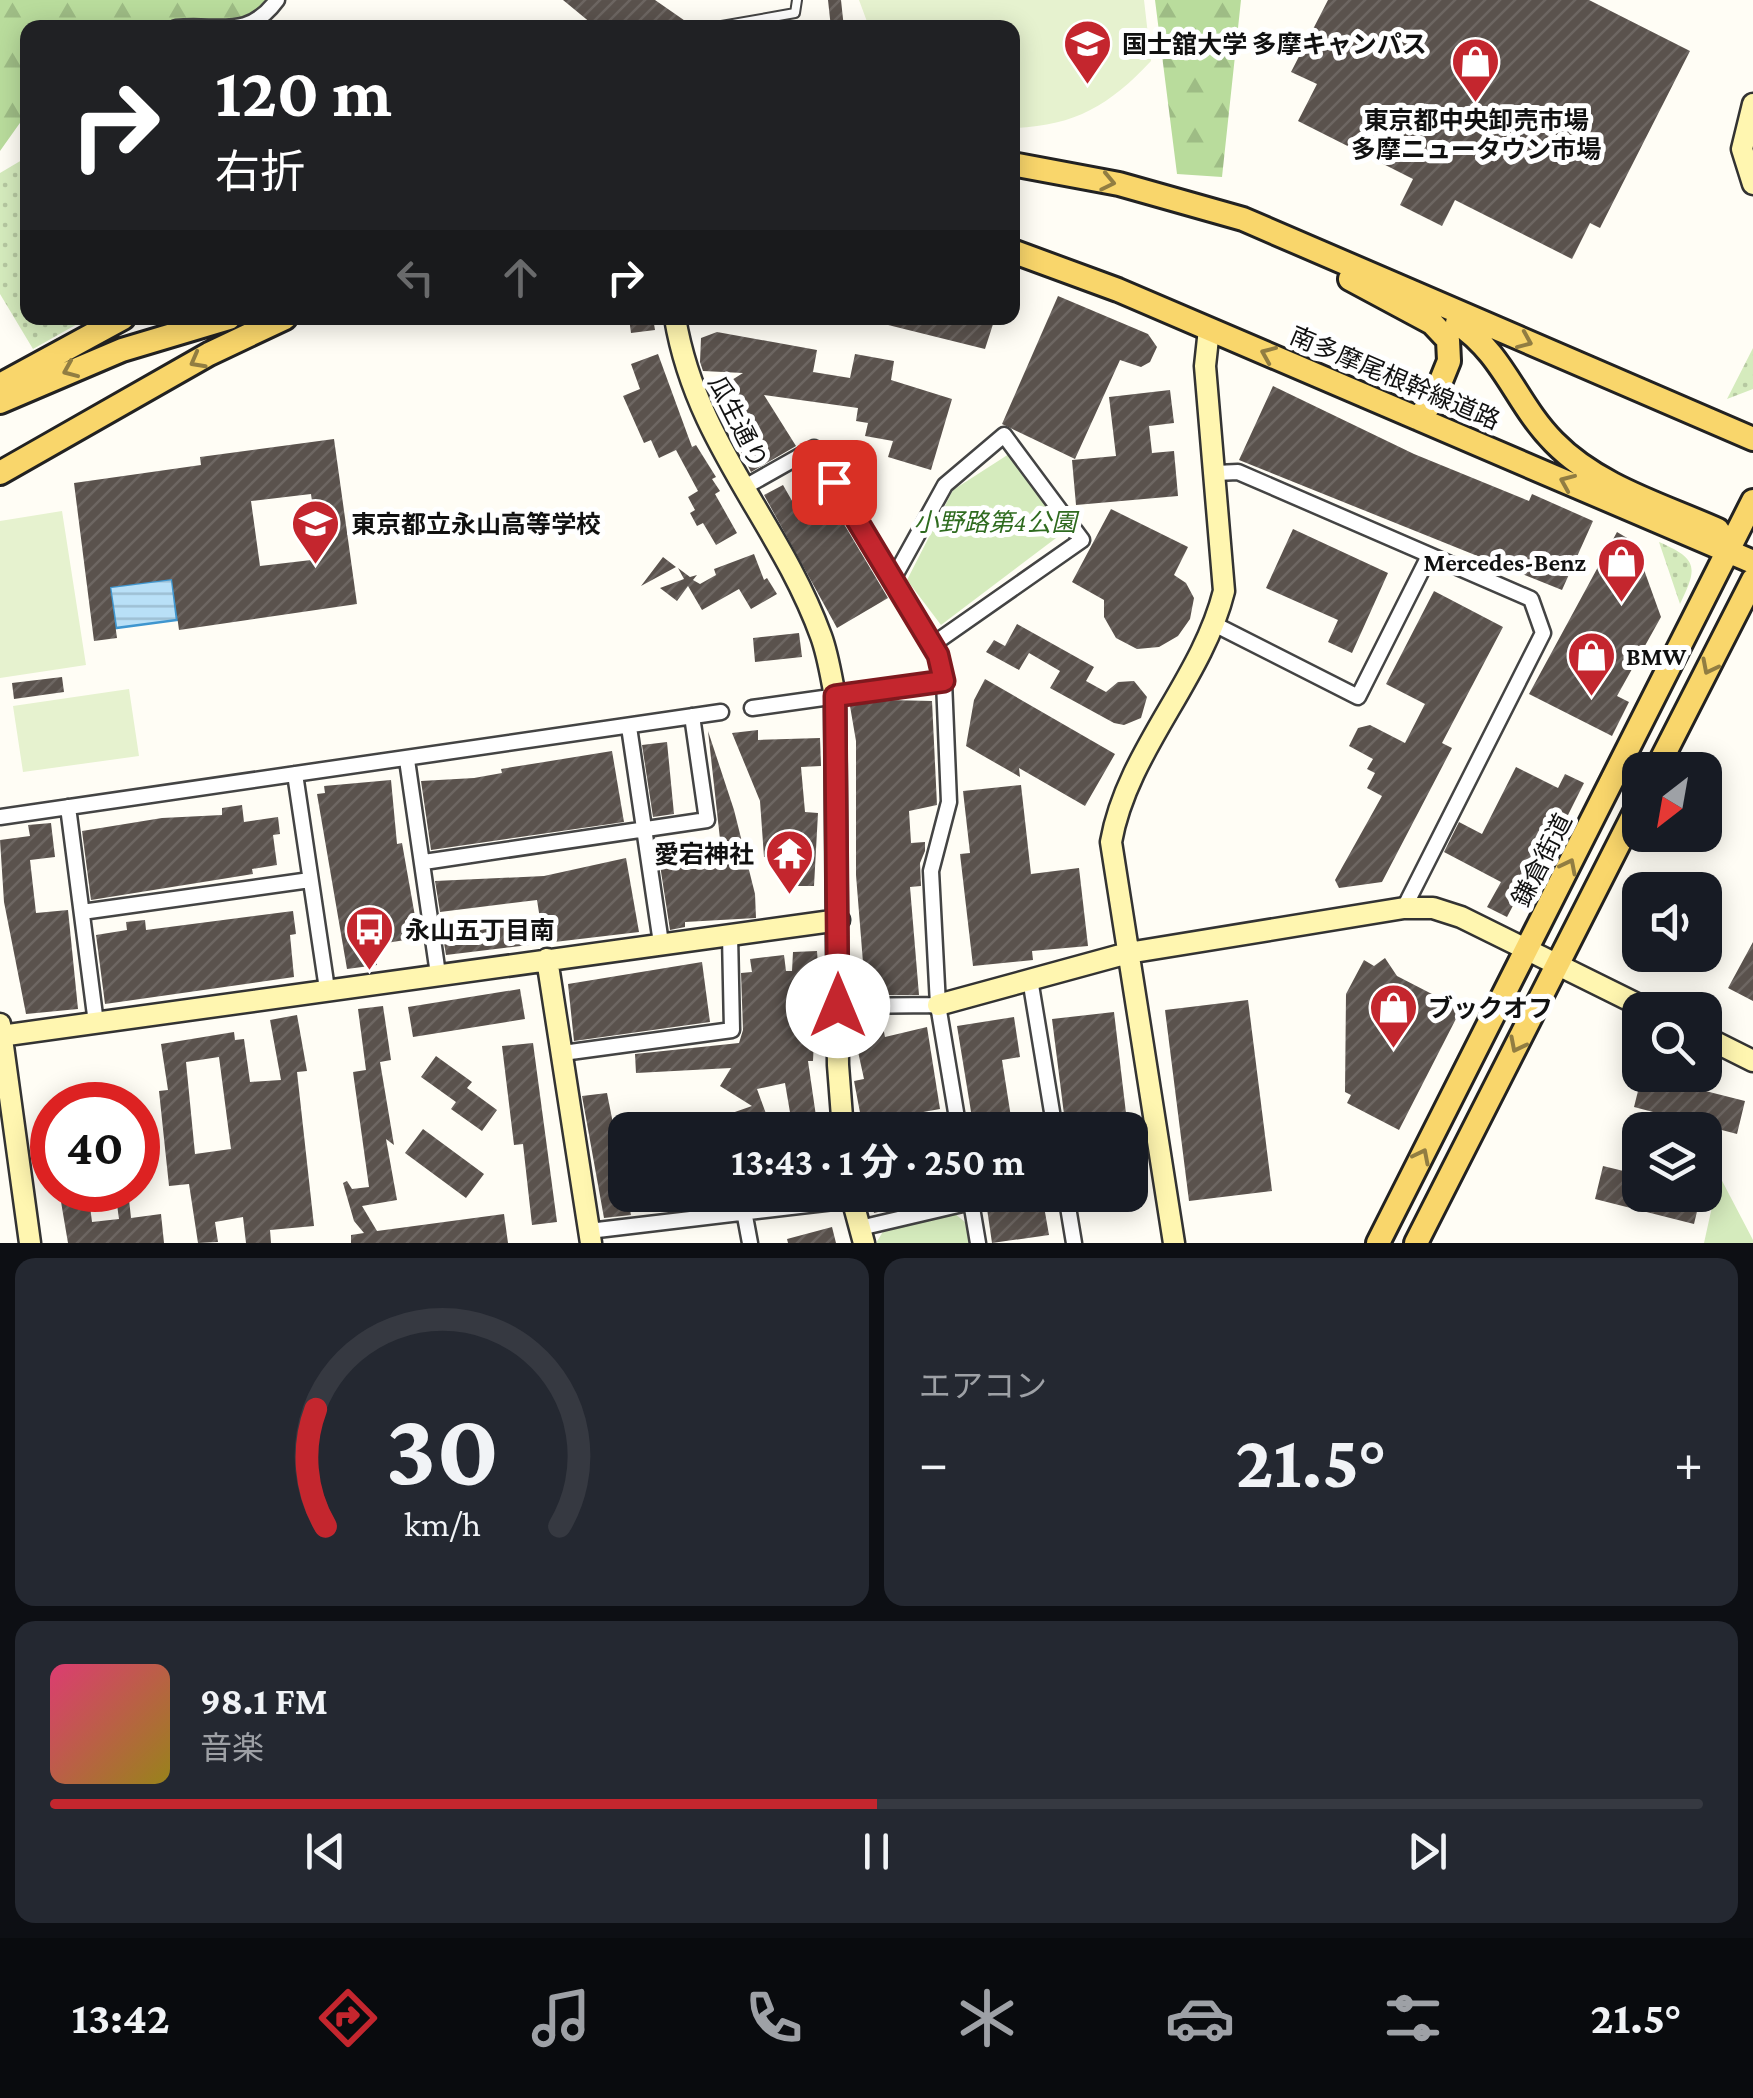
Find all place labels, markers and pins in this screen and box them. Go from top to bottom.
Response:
school or university icon: 国士舘大学 多摩キャンパス [1061,18,1113,86]
place label: 国士舘大学 多摩キャンパス [1122,31,1427,58]
shop icon: 東京都中央卸売市場 多摩ニュータウン市場 [1450,36,1502,104]
place label: 東京都中央卸売市場 多摩ニュータウン市場 [1351,107,1601,163]
pin [792,440,877,525]
school or university icon: 東京都立永山高等学校 [290,498,342,566]
place label: 東京都立永山高等学校 [351,511,601,538]
shop icon: Mercedes-Benz [1595,536,1647,604]
place label: Mercedes-Benz [1423,549,1587,576]
shop icon: BMW [1565,630,1617,698]
place label: BMW [1626,643,1686,670]
temple icon: 愛宕神社 [763,828,815,896]
place label: 愛宕神社 [654,841,754,868]
bus stop icon: 永山五丁目南 [344,904,396,972]
place label: 永山五丁目南 [405,917,555,944]
shop icon: ブックオフ [1367,982,1419,1050]
place label: ブックオフ [1428,995,1553,1022]

